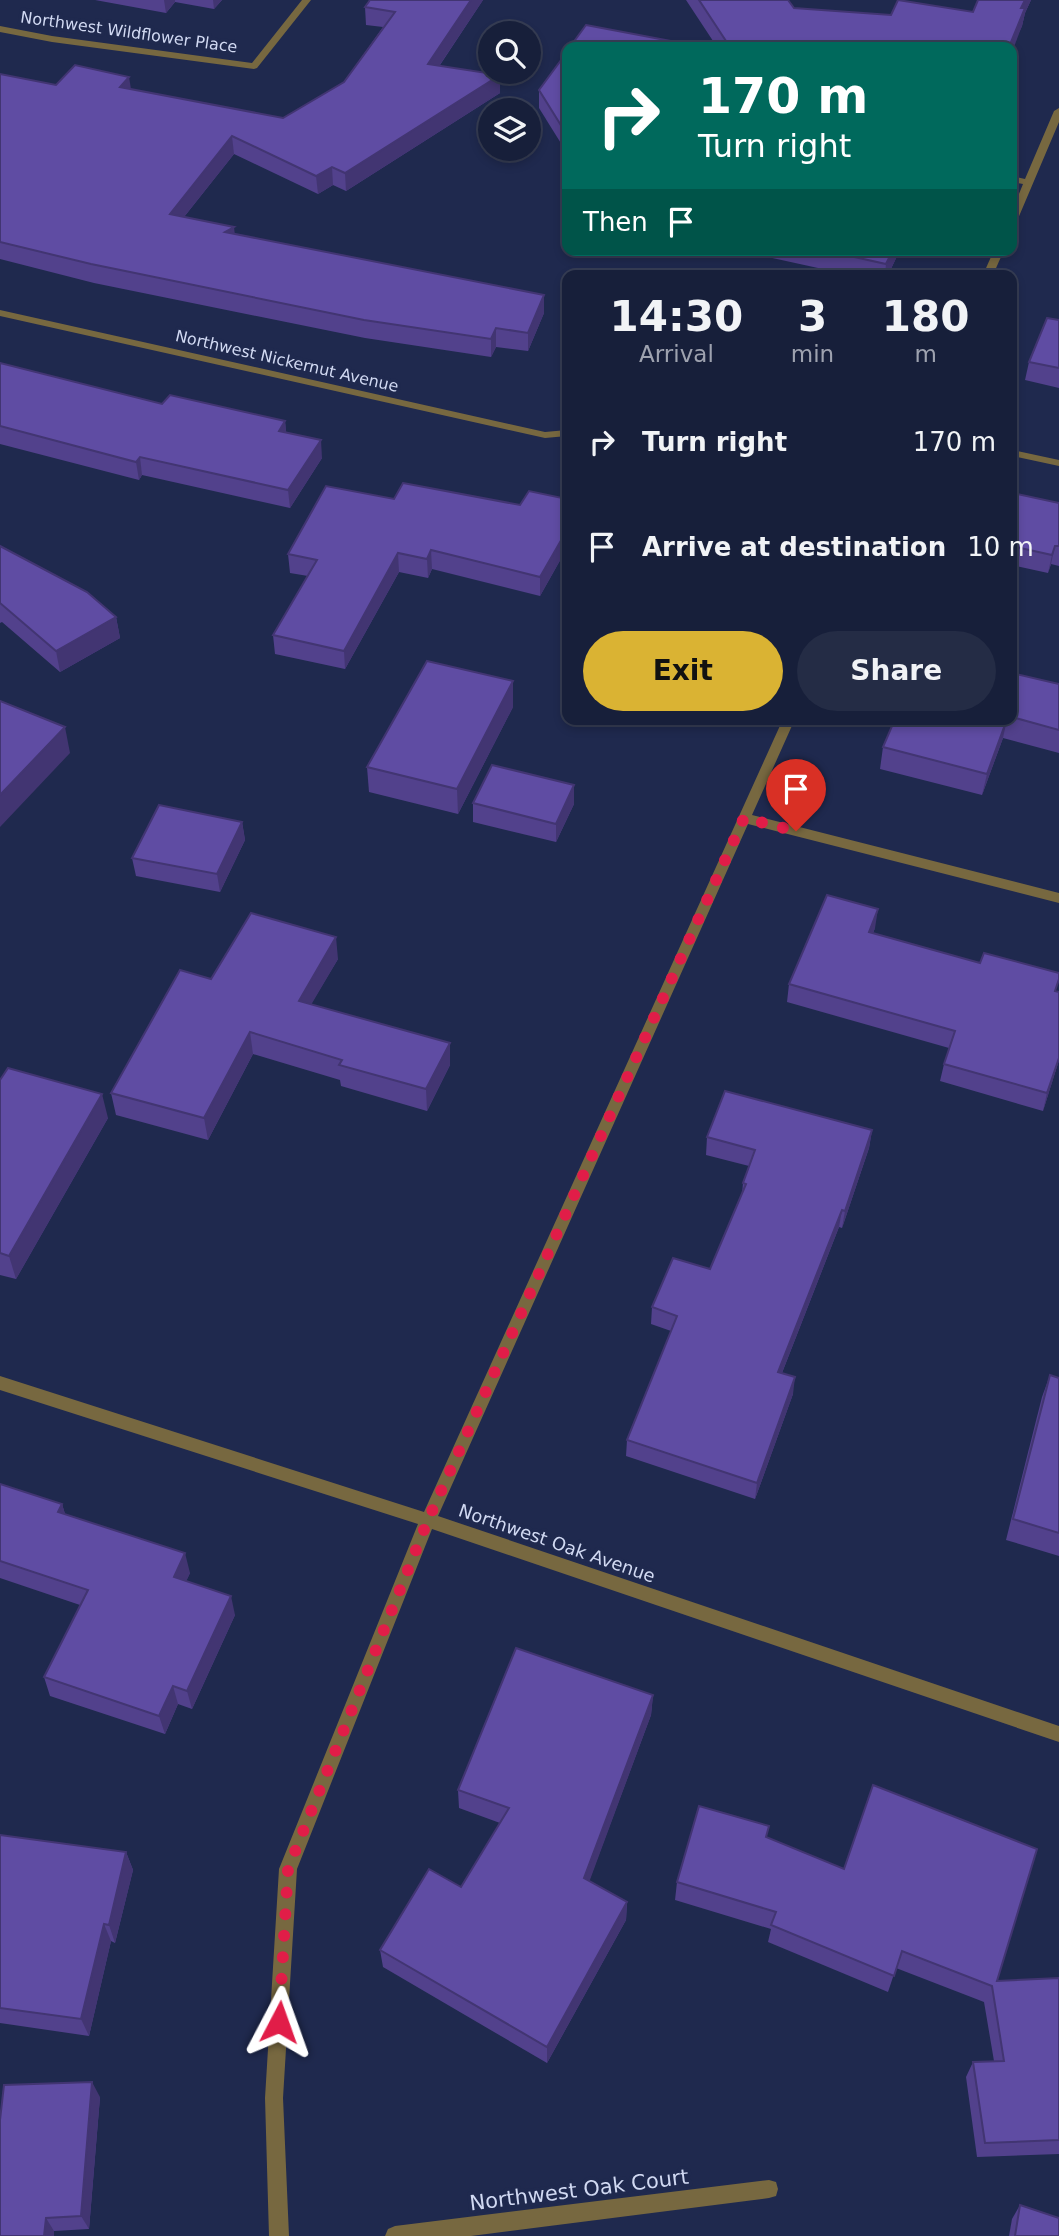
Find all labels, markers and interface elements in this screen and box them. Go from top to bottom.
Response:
street label: Northwest Wildflower Place [19,7,239,57]
map controls [478,21,541,161]
button: search [478,21,541,84]
text: 170 m [698,68,868,125]
icon: right [583,70,674,161]
button: layers [478,98,541,161]
text: Turn right [698,127,851,165]
icon: arrive [662,203,700,241]
text: Then [583,207,648,237]
text: 14:30 [610,292,743,341]
text: 3 [798,292,827,341]
text: 180 [882,292,969,341]
street label: Northwest Nickernut Avenue [174,326,400,396]
text: Arrival [639,341,714,367]
text: min [791,341,834,367]
text: m [914,341,937,367]
icon: right [583,423,621,461]
text: Turn right [642,427,787,457]
text: 170 m [913,427,996,457]
icon: arrive [583,528,621,566]
text: Arrive at destination [642,532,946,562]
text: 10 m [967,532,1034,562]
button: Exit [583,631,783,711]
button: Share [797,631,996,711]
pin [766,759,826,831]
icon: arrive [777,770,815,808]
street label: Northwest Oak Avenue [456,1499,658,1587]
position arrow [242,1985,316,2059]
street label: Northwest Oak Court [468,2165,690,2215]

